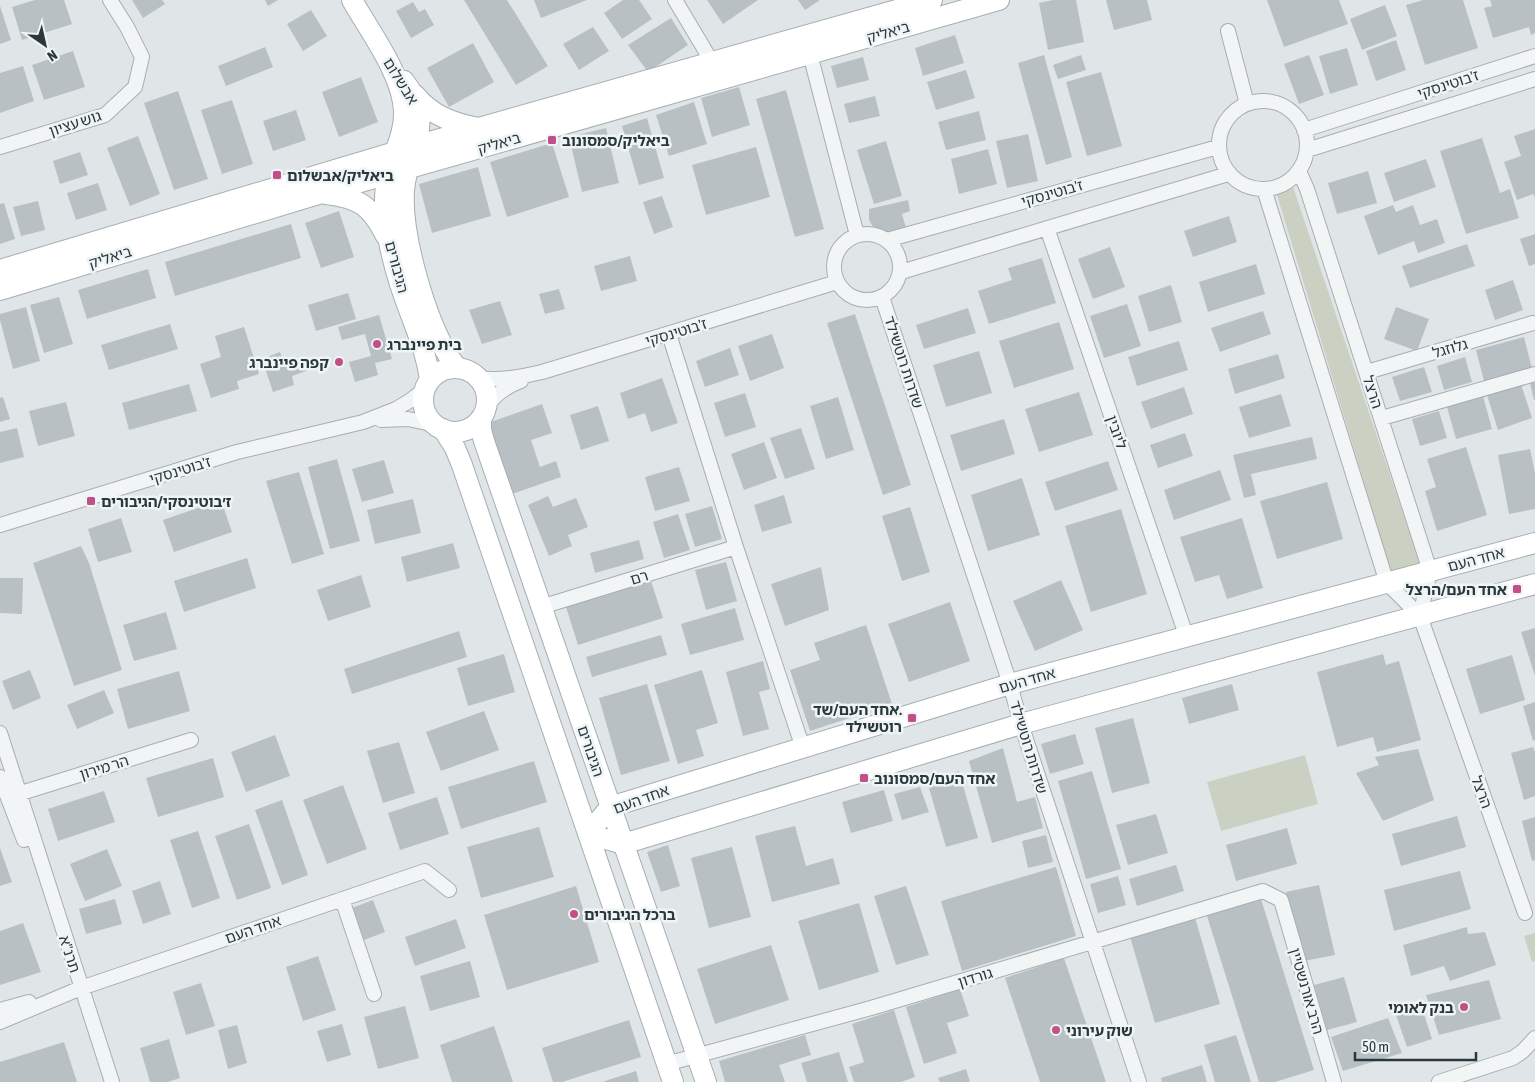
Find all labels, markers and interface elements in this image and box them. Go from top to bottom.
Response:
street label: ביאליק [864,18,912,46]
north arrow [20,20,70,70]
text: N [44,47,60,65]
street label: אבשלום [380,55,422,107]
street label: ז'בוטינסקי [1415,66,1481,102]
street label: גוש עציון [47,106,104,139]
street label: ביאליק [475,129,523,157]
place label: ביאליק/סמסונוב [562,132,670,149]
marker: ביאליק/סמסונוב [546,134,558,146]
place label: ביאליק/אבשלום [287,167,394,184]
marker: ביאליק/אבשלום [271,169,283,181]
street label: ז'בוטינסקי [1019,176,1085,210]
street label: הגיבורים [382,239,412,295]
street label: ביאליק [86,242,134,272]
street label: שדרות רוטשילד [881,314,927,410]
street label: ז'בוטינסקי [643,315,709,349]
street label: גלוזגל [1430,335,1470,361]
place label: בית פיינברג [387,336,462,353]
marker: בית פיינברג [371,338,383,350]
place label: קפה פיינברג [249,354,329,371]
marker: קפה פיינברג [333,356,345,368]
street label: הרצל [1360,373,1386,411]
street label: ליובין [1103,413,1131,451]
street label: ז'בוטינסקי [147,453,213,487]
place label: ז׳בוטינסקי/הגיבורים [101,493,232,510]
marker: ז׳בוטינסקי/הגיבורים [85,495,97,507]
street label: אחד העם [1446,543,1506,575]
street label: רם [628,566,650,588]
place label: אחד העם/הרצל [1406,581,1507,598]
marker: אחד העם/הרצל [1511,583,1523,595]
street label: אחד העם [997,664,1057,696]
street label: שדרות רוטשילד [1007,699,1051,795]
place label: אחד העם/שד. רוטשילד [813,701,902,735]
marker: אחד העם/שד. רוטשילד [906,712,918,724]
street label: הגיבורים [574,723,608,779]
street label: הר מירון [77,751,131,783]
place label: אחד העם/סמסונוב [874,770,996,787]
marker: אחד העם/סמסונוב [858,772,870,784]
street label: הרצל [1468,773,1496,811]
street label: אחד העם [611,781,671,817]
place label: ברכל הגיבורים [584,906,676,923]
marker: ברכל הגיבורים [568,908,580,920]
street label: אחד העם [223,911,283,947]
street label: תרנ"א [56,933,84,975]
street label: הרב אורנשטיין [1287,946,1327,1036]
street label: גורדון [956,964,995,990]
place label: בנק לאומי [1388,999,1454,1016]
marker: בנק לאומי [1458,1001,1470,1013]
place label: שוק עירוני [1066,1022,1133,1039]
marker: שוק עירוני [1050,1024,1062,1036]
scale bar [1355,1030,1476,1062]
text: 50 m [1362,1038,1389,1055]

